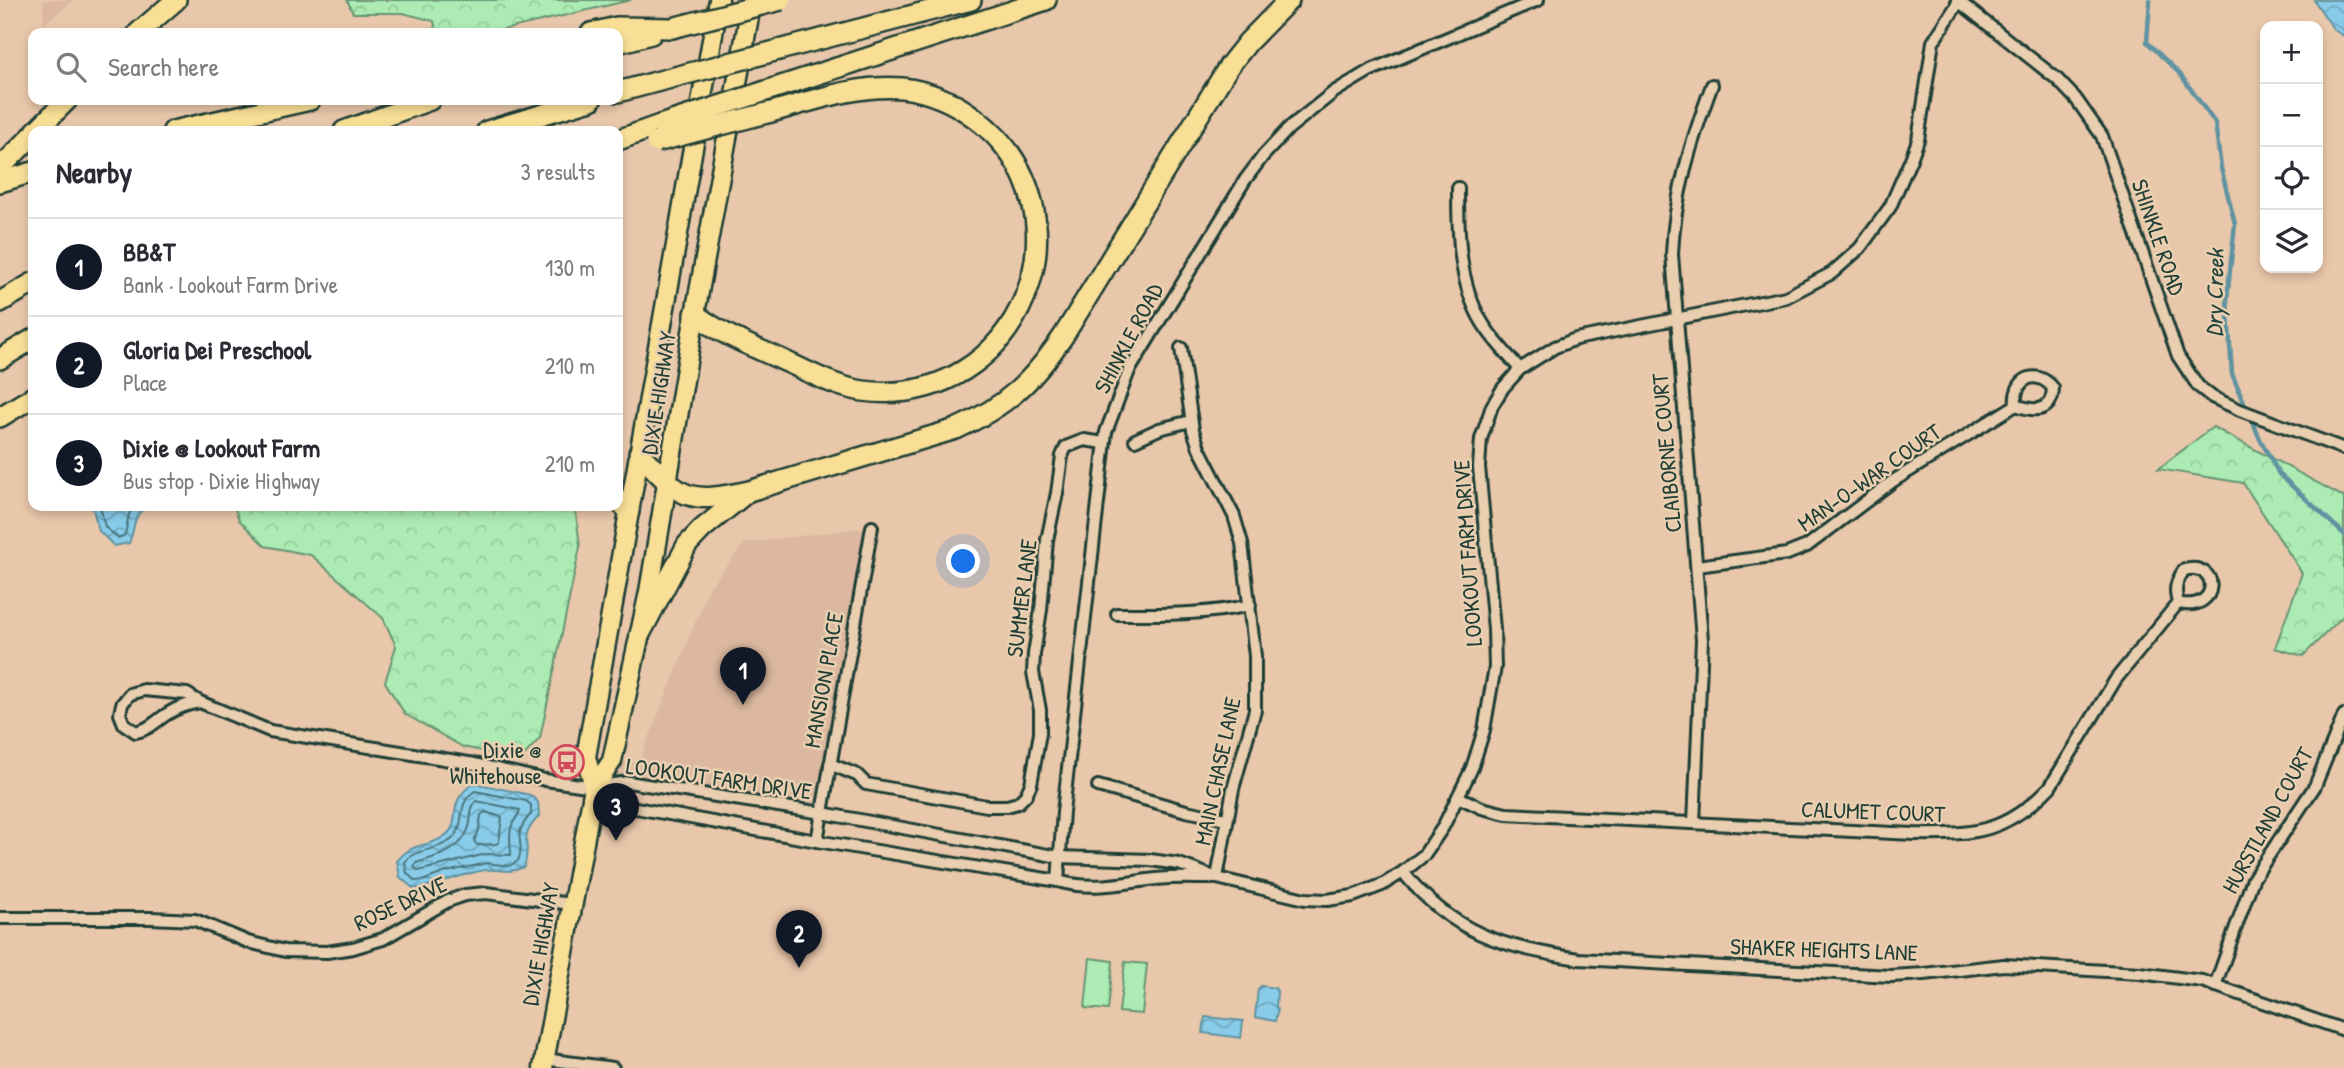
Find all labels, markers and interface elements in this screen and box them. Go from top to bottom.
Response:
map controls [2260,21,2323,273]
button: + [2260,21,2323,84]
search box [28,28,623,105]
icon: search [52,48,90,86]
text: Search here [108,49,219,84]
button: − [2260,84,2323,147]
button: locate [2260,147,2323,210]
text: Nearby [56,152,132,192]
text: 3 results [520,156,595,187]
street label: SHINKLE ROAD [2125,175,2193,299]
button: layers [2260,210,2323,273]
text: BB&T [123,234,175,269]
water label: Dry Creek [2197,247,2232,337]
text: 1 [75,252,83,283]
text: 130 m [545,252,595,283]
text: Bank · Lookout Farm Drive [123,269,338,300]
street label: SHINKLE ROAD [1086,278,1170,398]
street label: DIXIE HIGHWAY [633,329,683,457]
text: Gloria Dei Preschool [123,332,311,367]
text: 2 [74,350,84,381]
text: 210 m [545,350,595,381]
text: Place [123,367,167,398]
street label: CLAIBORNE COURT [1644,372,1688,534]
street label: MAN-O-WAR COURT [1791,416,1947,538]
text: Dixie @ Lookout Farm [123,430,320,465]
text: 3 [74,448,84,479]
text: 210 m [545,448,595,479]
street label: LOOKOUT FARM DRIVE [1445,459,1489,647]
text: Bus stop · Dixie Highway [123,465,320,496]
street label: SUMMER LANE [998,537,1044,659]
your location [946,544,980,578]
street label: MANSION PLACE [796,610,850,750]
pin: 1 [720,647,766,705]
street label: MAIN CHASE LANE [1186,694,1248,848]
place label: Dixie @ Whitehouse [450,734,542,791]
street label: HURSTLAND COURT [2214,741,2320,899]
bus stop icon: Dixie @ Whitehouse [548,743,586,781]
street label: LOOKOUT FARM DRIVE [624,750,814,806]
pin: 3 [593,783,639,841]
street label: CALUMET COURT [1800,793,1946,829]
street label: ROSE DRIVE [349,868,451,938]
street label: DIXIE HIGHWAY [514,880,566,1008]
pin: 2 [776,910,822,968]
street label: SHAKER HEIGHTS LANE [1730,930,1918,968]

